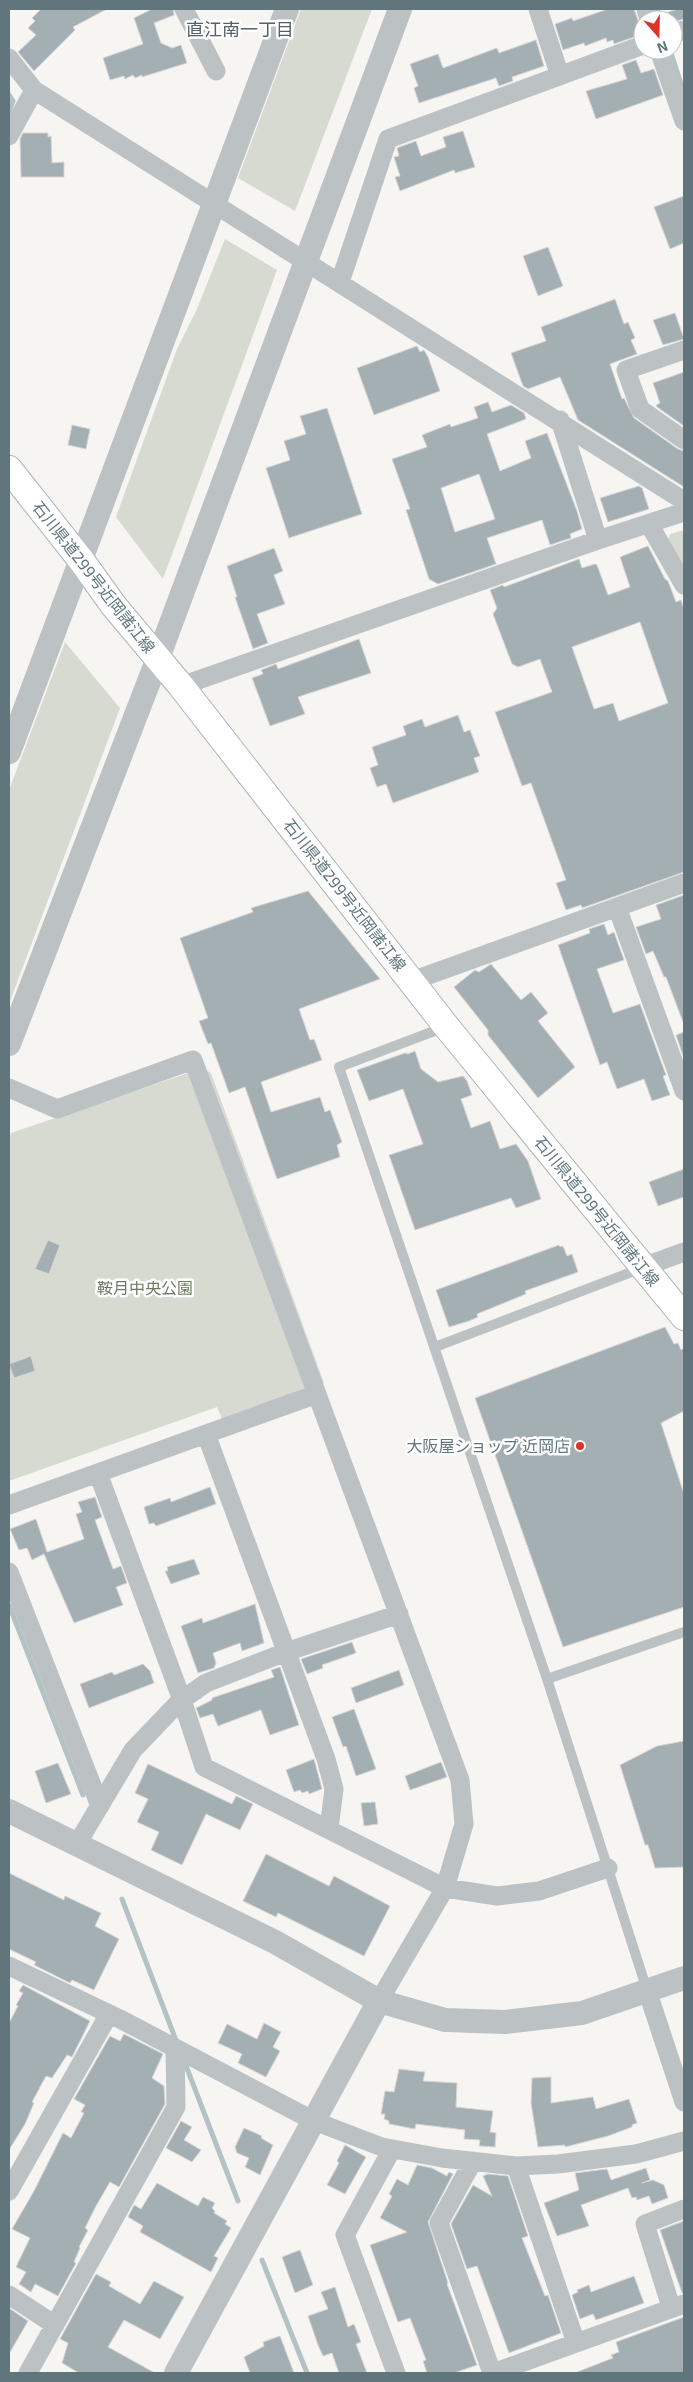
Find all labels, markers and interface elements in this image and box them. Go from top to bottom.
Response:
north arrow [633,10,683,60]
district label: 直江南一丁目 [186,18,294,40]
text: N [655,38,670,57]
street label: 石川県道299号近岡諸江線 [29,497,160,656]
street label: 石川県道299号近岡諸江線 [280,815,411,974]
street label: 石川県道299号近岡諸江線 [531,1132,664,1289]
park label: 鞍月中央公園 [97,1278,193,1297]
place label: 大阪屋ショップ 近岡店 [406,1436,570,1455]
marker: 大阪屋ショップ 近岡店 [574,1440,586,1452]

